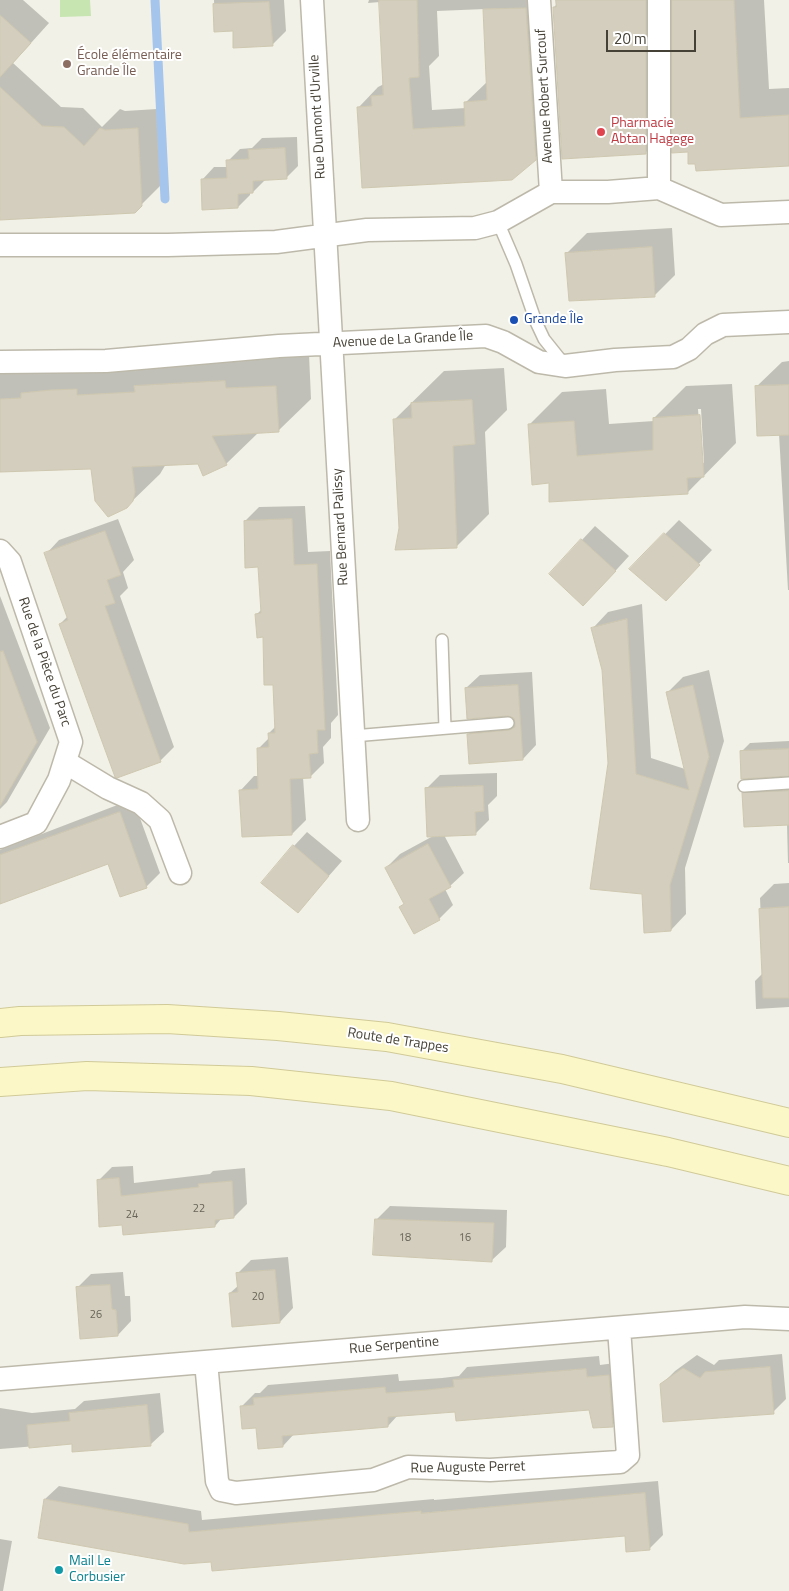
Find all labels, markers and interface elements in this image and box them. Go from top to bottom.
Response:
scale bar [609,20,699,52]
text: 20 m [614,27,647,50]
street label: Avenue Robert Surcouf [533,28,557,164]
place label: École élémentaire Grande Île [77,48,182,80]
street label: Rue Dumont d'Urville [306,54,330,180]
marker: École élémentaire Grande Île [61,58,73,70]
place label: Pharmacie Abtan Hagege [611,116,694,148]
marker: Pharmacie Abtan Hagege [595,126,607,138]
place label: Grande Île [524,312,583,328]
marker: Grande Île [508,314,520,326]
street label: Avenue de La Grande Île [332,328,474,352]
street label: Rue Bernard Palissy [330,468,352,586]
street label: Rue de la Pièce du Parc [14,595,74,729]
street label: Route de Trappes [346,1025,450,1057]
house number: 22 [193,1202,205,1216]
house number: 24 [126,1208,138,1222]
house number: 18 [399,1231,411,1245]
house number: 16 [459,1231,471,1245]
house number: 20 [252,1290,264,1304]
house number: 26 [90,1308,102,1322]
street label: Rue Serpentine [348,1334,440,1358]
street label: Rue Auguste Perret [410,1459,526,1477]
place label: Mail Le Corbusier [69,1554,125,1586]
marker: Mail Le Corbusier [53,1564,65,1576]

